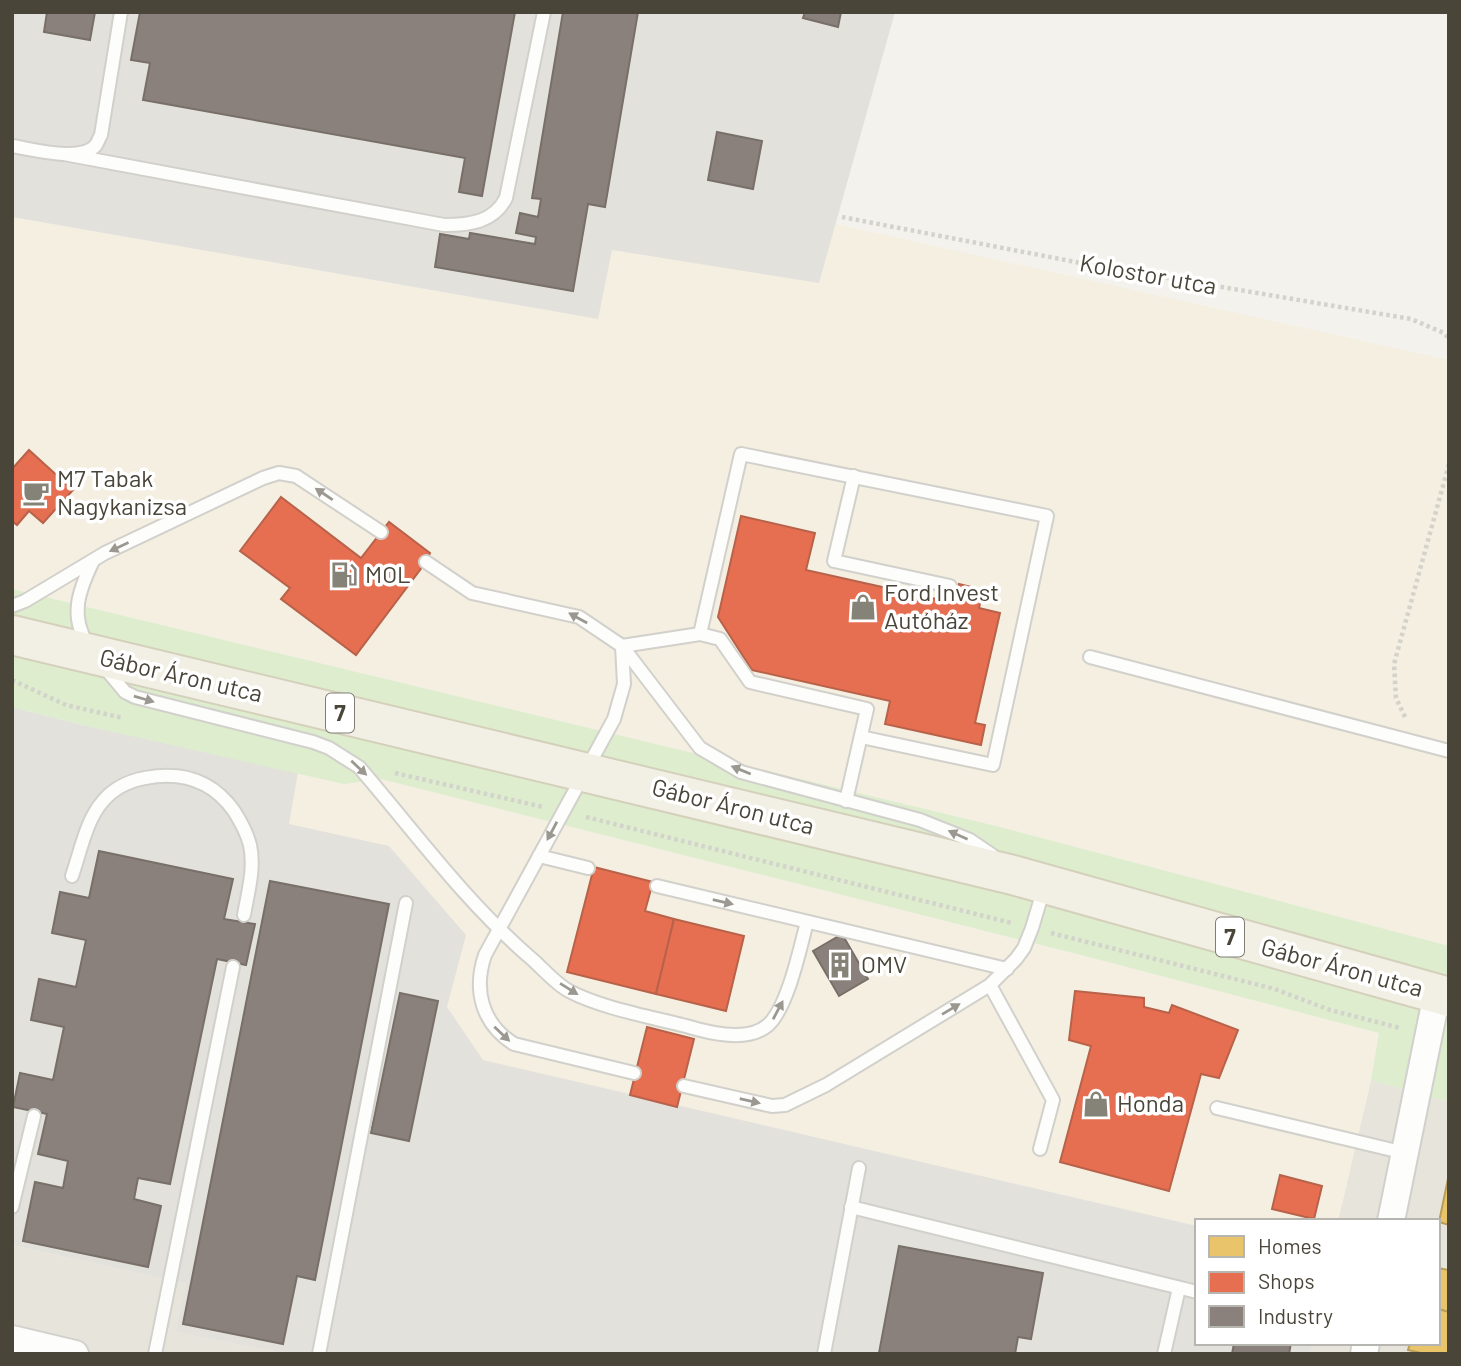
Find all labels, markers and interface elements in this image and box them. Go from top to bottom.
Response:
street label: Kolostor utca [1078,247,1219,300]
place label: M7 Tabak Nagykanizsa [57,463,187,520]
cafe icon: M7 Tabak Nagykanizsa [21,478,51,508]
one-way arrow [315,487,333,501]
one-way arrow [109,541,129,553]
place label: MOL [365,559,411,588]
fuel station icon: MOL [329,560,359,590]
place label: Ford Invest Autóház [884,577,999,634]
shop icon: Ford Invest Autóház [848,592,878,622]
one-way arrow [568,612,587,624]
street label: Gábor Áron utca [97,642,266,707]
road number: 7 [326,694,354,733]
one-way arrow [134,695,155,705]
one-way arrow [350,760,367,777]
one-way arrow [730,765,751,776]
street label: Gábor Áron utca [649,771,818,840]
one-way arrow [546,821,558,841]
one-way arrow [948,829,969,840]
one-way arrow [712,897,734,908]
road number: 7 [1216,918,1244,956]
street label: Gábor Áron utca [1258,931,1426,1002]
place label: OMV [861,949,907,978]
building icon: OMV [825,950,855,980]
one-way arrow [559,983,579,996]
one-way arrow [772,999,784,1019]
one-way arrow [942,1002,961,1015]
one-way arrow [493,1025,510,1041]
place label: Honda [1117,1088,1184,1117]
shop icon: Honda [1081,1089,1111,1119]
one-way arrow [739,1095,761,1106]
legend [1195,1219,1440,1345]
text: Homes [1258,1233,1322,1258]
text: Shops [1258,1268,1315,1293]
text: Industry [1258,1303,1333,1328]

